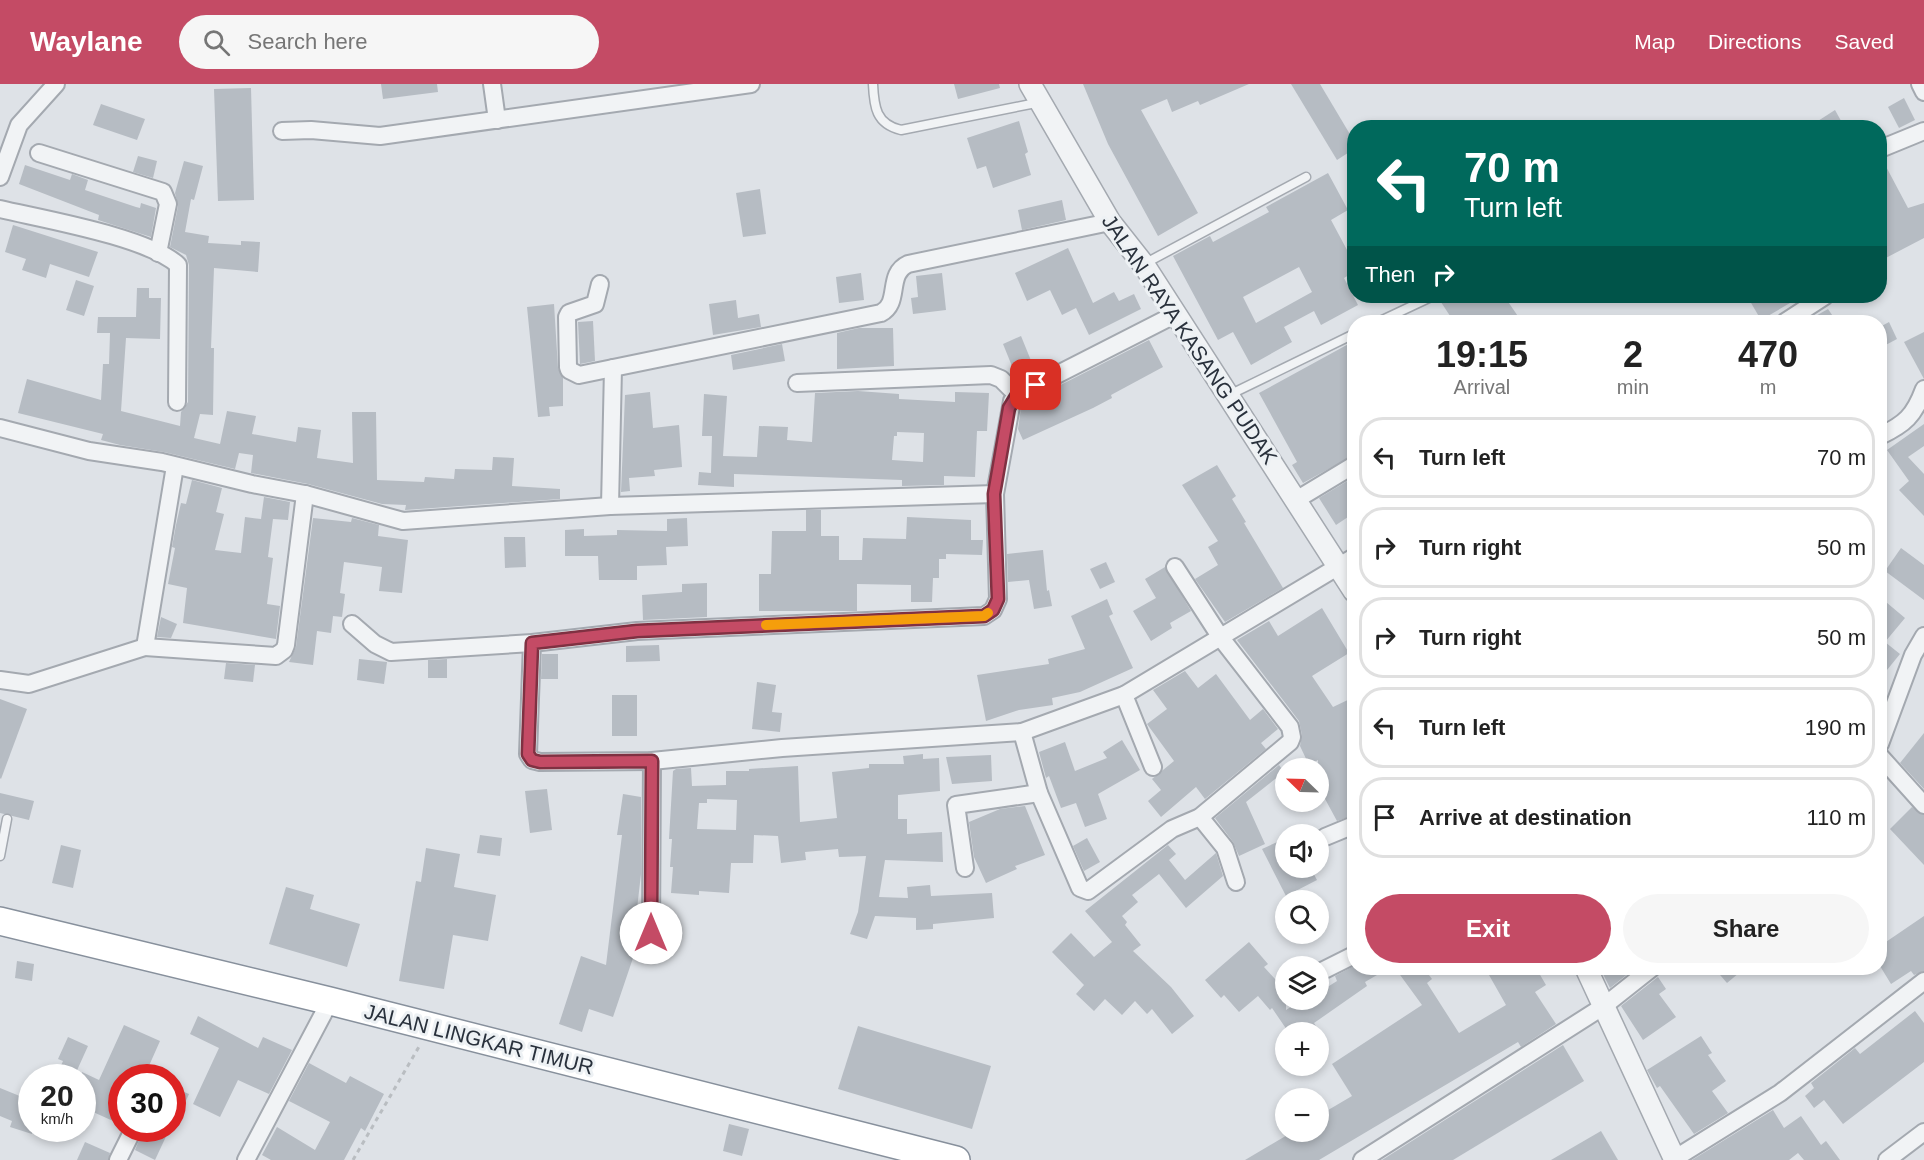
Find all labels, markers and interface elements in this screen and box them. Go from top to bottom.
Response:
search box [179,15,599,69]
text: Waylane [30,26,143,57]
icon: search [200,26,233,59]
text: Search here [248,29,367,54]
text: Map [1634,30,1675,53]
text: Directions [1708,30,1801,53]
text: Saved [1834,30,1894,53]
icon: left [1365,144,1443,222]
text: 70 m [1464,144,1560,191]
text: Turn left [1464,193,1562,223]
street label: JALAN RAYA KASANG PUDAK [1098,210,1282,468]
icon: right [1427,258,1460,291]
text: Then [1365,262,1415,287]
text: 19:15 [1436,334,1528,375]
text: 2 [1623,334,1643,375]
text: 470 [1738,334,1798,375]
pin [1010,359,1061,410]
icon: arrive [1019,368,1052,401]
text: Arrival [1454,376,1510,398]
text: min [1617,376,1649,398]
text: m [1760,376,1776,398]
icon: left [1368,441,1401,474]
text: Turn left [1419,445,1505,470]
text: 70 m [1817,445,1866,470]
icon: right [1368,531,1401,564]
text: Turn right [1419,535,1521,560]
text: 50 m [1817,535,1866,560]
icon: right [1368,621,1401,654]
text: Turn right [1419,625,1521,650]
text: 50 m [1817,625,1866,650]
icon: left [1368,711,1401,744]
text: Turn left [1419,715,1505,740]
text: 190 m [1805,715,1866,740]
north arrow [1275,758,1329,812]
map controls [1275,758,1329,1142]
icon: arrive [1368,801,1401,834]
text: Arrive at destination [1419,805,1632,830]
text: 110 m [1806,805,1866,830]
button: sound [1275,824,1329,878]
button: search [1275,890,1329,944]
button: Exit [1365,894,1611,963]
button: Share [1623,894,1869,963]
position arrow [619,901,683,965]
button: layers [1275,956,1329,1010]
street label: JALAN LINGKAR TIMUR [362,999,596,1079]
button: + [1275,1022,1329,1076]
speed limit sign: 30 [108,1064,186,1142]
text: 20 [40,1079,74,1112]
button: − [1275,1088,1329,1142]
text: km/h [41,1110,73,1127]

